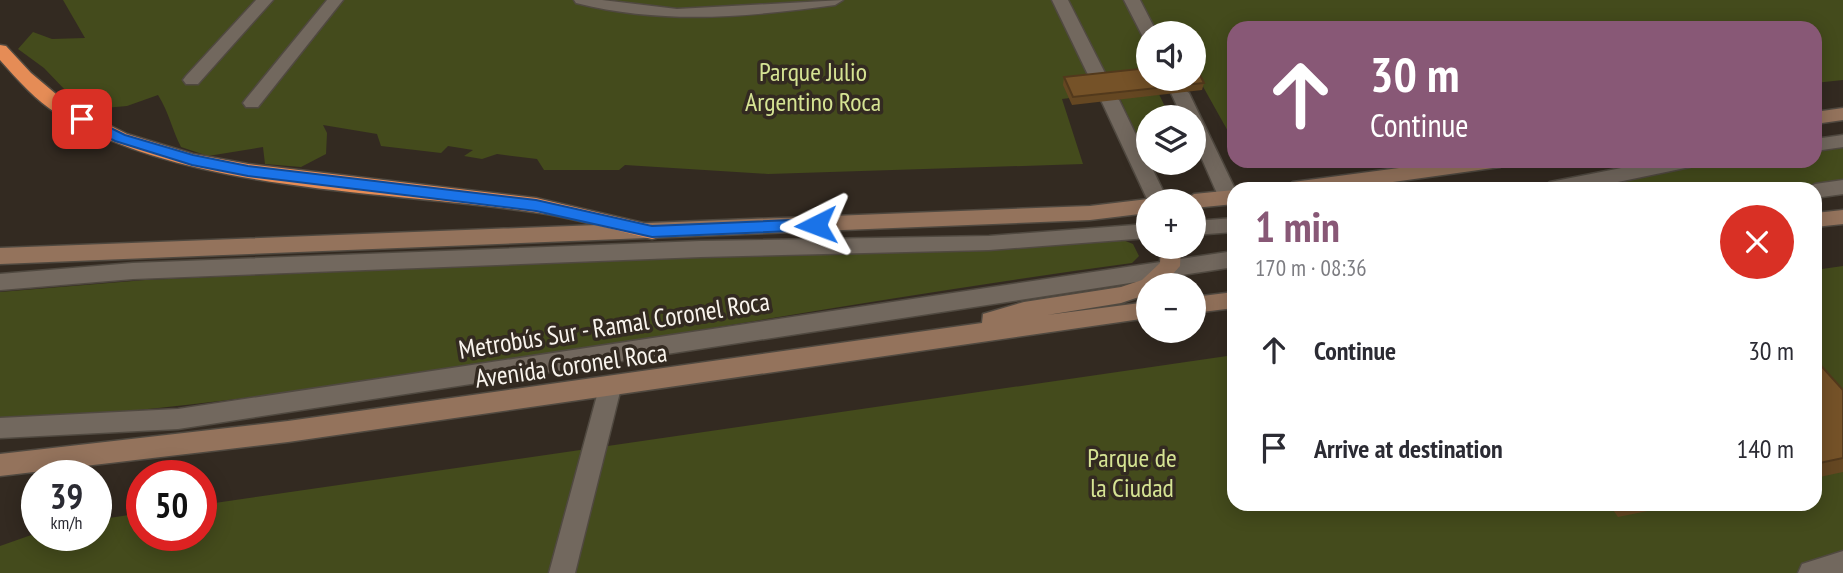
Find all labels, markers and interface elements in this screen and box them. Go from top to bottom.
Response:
map controls [1136,21,1206,343]
button: sound [1136,21,1206,91]
text: 30 m [1370,42,1459,106]
icon: ahead [1255,49,1346,140]
park label: Parque Julio Argentino Roca [745,55,881,118]
pin [52,89,112,149]
icon: arrive [63,100,101,138]
text: Continue [1370,104,1469,146]
button: layers [1136,105,1206,175]
position arrow [779,188,853,262]
button: + [1136,189,1206,259]
text: 1 min [1255,199,1340,254]
button: close [1720,205,1794,279]
text: 170 m · 08:36 [1255,253,1367,282]
button: − [1136,273,1206,343]
street label: Metrobús Sur - Ramal Coronel Roca [456,284,772,366]
icon: ahead [1255,331,1293,369]
text: Continue [1314,334,1396,367]
text: 30 m [1748,334,1794,367]
street label: Avenida Coronel Roca [473,335,669,395]
icon: arrive [1255,429,1293,467]
text: Arrive at destination [1314,432,1503,465]
text: 140 m [1736,432,1794,465]
park label: Parque de la Ciudad [1087,441,1177,504]
speed limit sign: 50 [126,460,217,551]
text: 39 [50,473,83,519]
text: km/h [51,511,82,534]

